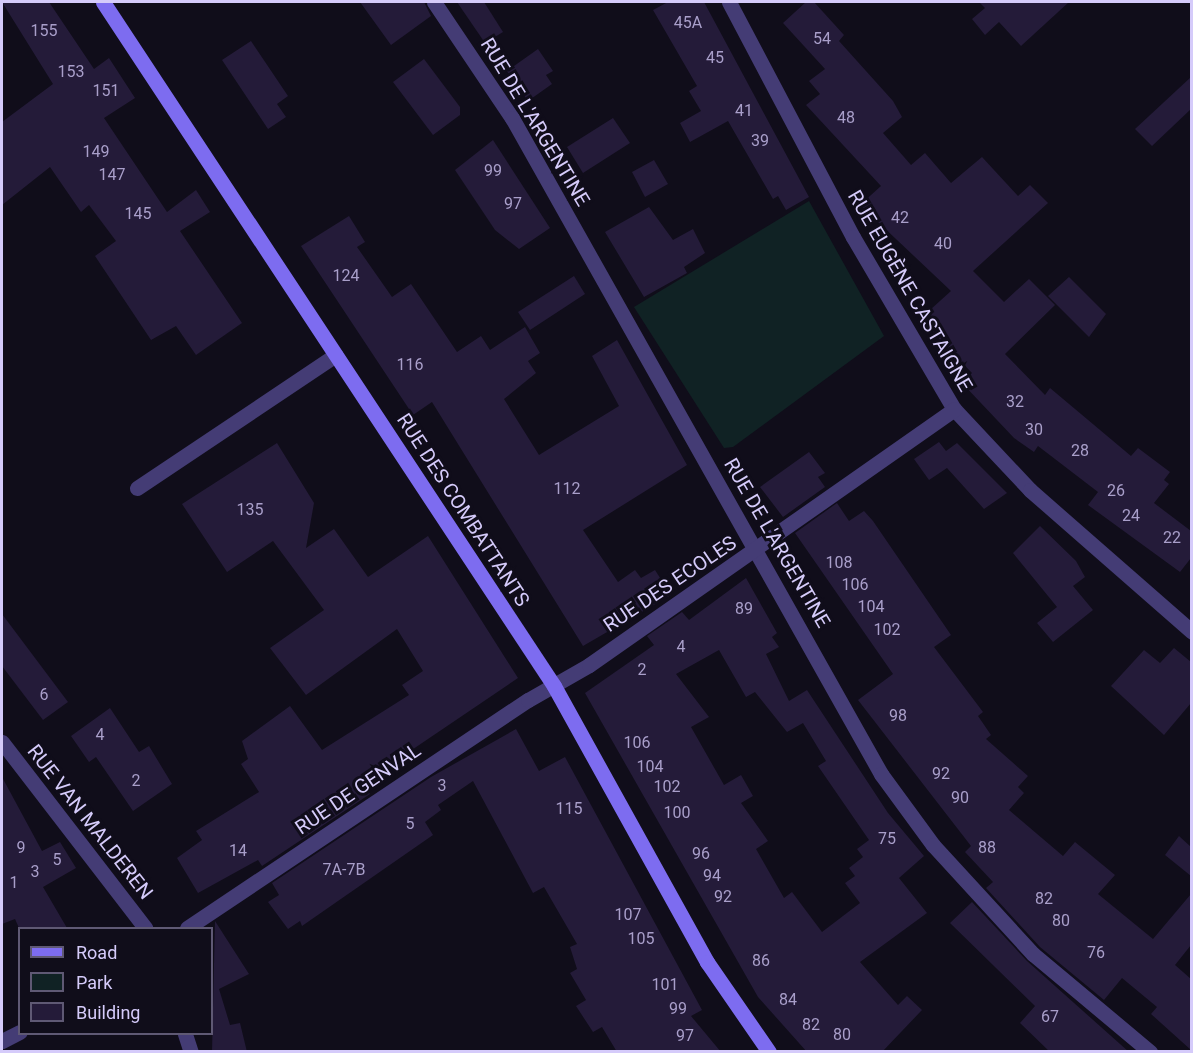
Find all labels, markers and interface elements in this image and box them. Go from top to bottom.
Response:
house number: 45A [674,13,702,33]
house number: 155 [31,21,57,41]
house number: 54 [813,29,831,49]
street label: RUE DE L'ARGENTINE [475,34,595,210]
house number: 45 [706,48,724,68]
house number: 153 [58,62,84,82]
house number: 151 [93,81,119,101]
house number: 41 [735,101,753,121]
house number: 48 [837,108,855,128]
house number: 39 [751,131,769,151]
house number: 149 [83,142,109,162]
house number: 99 [484,161,502,181]
house number: 147 [99,165,125,185]
street label: RUE EUGÈNE CASTAIGNE [843,186,977,396]
house number: 97 [504,194,522,214]
house number: 145 [125,204,151,224]
house number: 42 [891,208,909,228]
house number: 40 [934,234,952,254]
house number: 124 [333,266,359,286]
house number: 116 [397,355,423,375]
house number: 32 [1006,392,1024,412]
street label: RUE DES COMBATTANTS [392,409,534,611]
house number: 30 [1025,420,1043,440]
house number: 28 [1071,441,1089,461]
street label: RUE DE L'ARGENTINE [719,454,835,632]
house number: 112 [554,479,580,499]
house number: 26 [1107,481,1125,501]
house number: 135 [237,500,263,520]
house number: 24 [1122,506,1140,526]
house number: 22 [1163,528,1181,548]
street label: RUE DES ECOLES [599,531,741,637]
house number: 108 [826,553,852,573]
house number: 106 [842,575,868,595]
house number: 104 [858,597,884,617]
house number: 89 [735,599,753,619]
house number: 102 [874,620,900,640]
house number: 4 [677,637,685,657]
house number: 2 [638,660,646,680]
house number: 6 [40,685,48,705]
house number: 98 [889,706,907,726]
house number: 4 [96,725,104,745]
house number: 106 [624,733,650,753]
street label: RUE DE GENVAL [291,738,425,840]
street label: RUE VAN MALDEREN [22,740,158,904]
house number: 104 [637,757,663,777]
house number: 92 [932,764,950,784]
house number: 2 [132,771,140,791]
house number: 3 [438,776,446,796]
house number: 102 [654,777,680,797]
house number: 90 [951,788,969,808]
house number: 115 [556,799,582,819]
house number: 100 [664,803,690,823]
house number: 5 [406,814,414,834]
house number: 75 [878,829,896,849]
house number: 9 [17,838,25,858]
house number: 88 [978,838,996,858]
house number: 14 [229,841,247,861]
house number: 96 [692,844,710,864]
house number: 5 [53,850,61,870]
house number: 7A-7B [323,860,365,880]
house number: 3 [31,862,39,882]
house number: 94 [703,866,721,886]
house number: 1 [10,873,18,893]
house number: 92 [714,887,732,907]
house number: 82 [1035,889,1053,909]
house number: 107 [615,905,641,925]
house number: 80 [1052,911,1070,931]
legend [18,927,213,1035]
house number: 105 [628,929,654,949]
text: Road [76,942,117,963]
house number: 76 [1087,943,1105,963]
house number: 86 [752,951,770,971]
text: Park [76,972,112,993]
house number: 101 [652,975,678,995]
house number: 84 [779,990,797,1010]
house number: 99 [669,999,687,1019]
text: Building [76,1002,140,1023]
house number: 67 [1041,1007,1059,1027]
house number: 82 [802,1015,820,1035]
house number: 80 [833,1025,851,1045]
house number: 97 [676,1026,694,1046]

